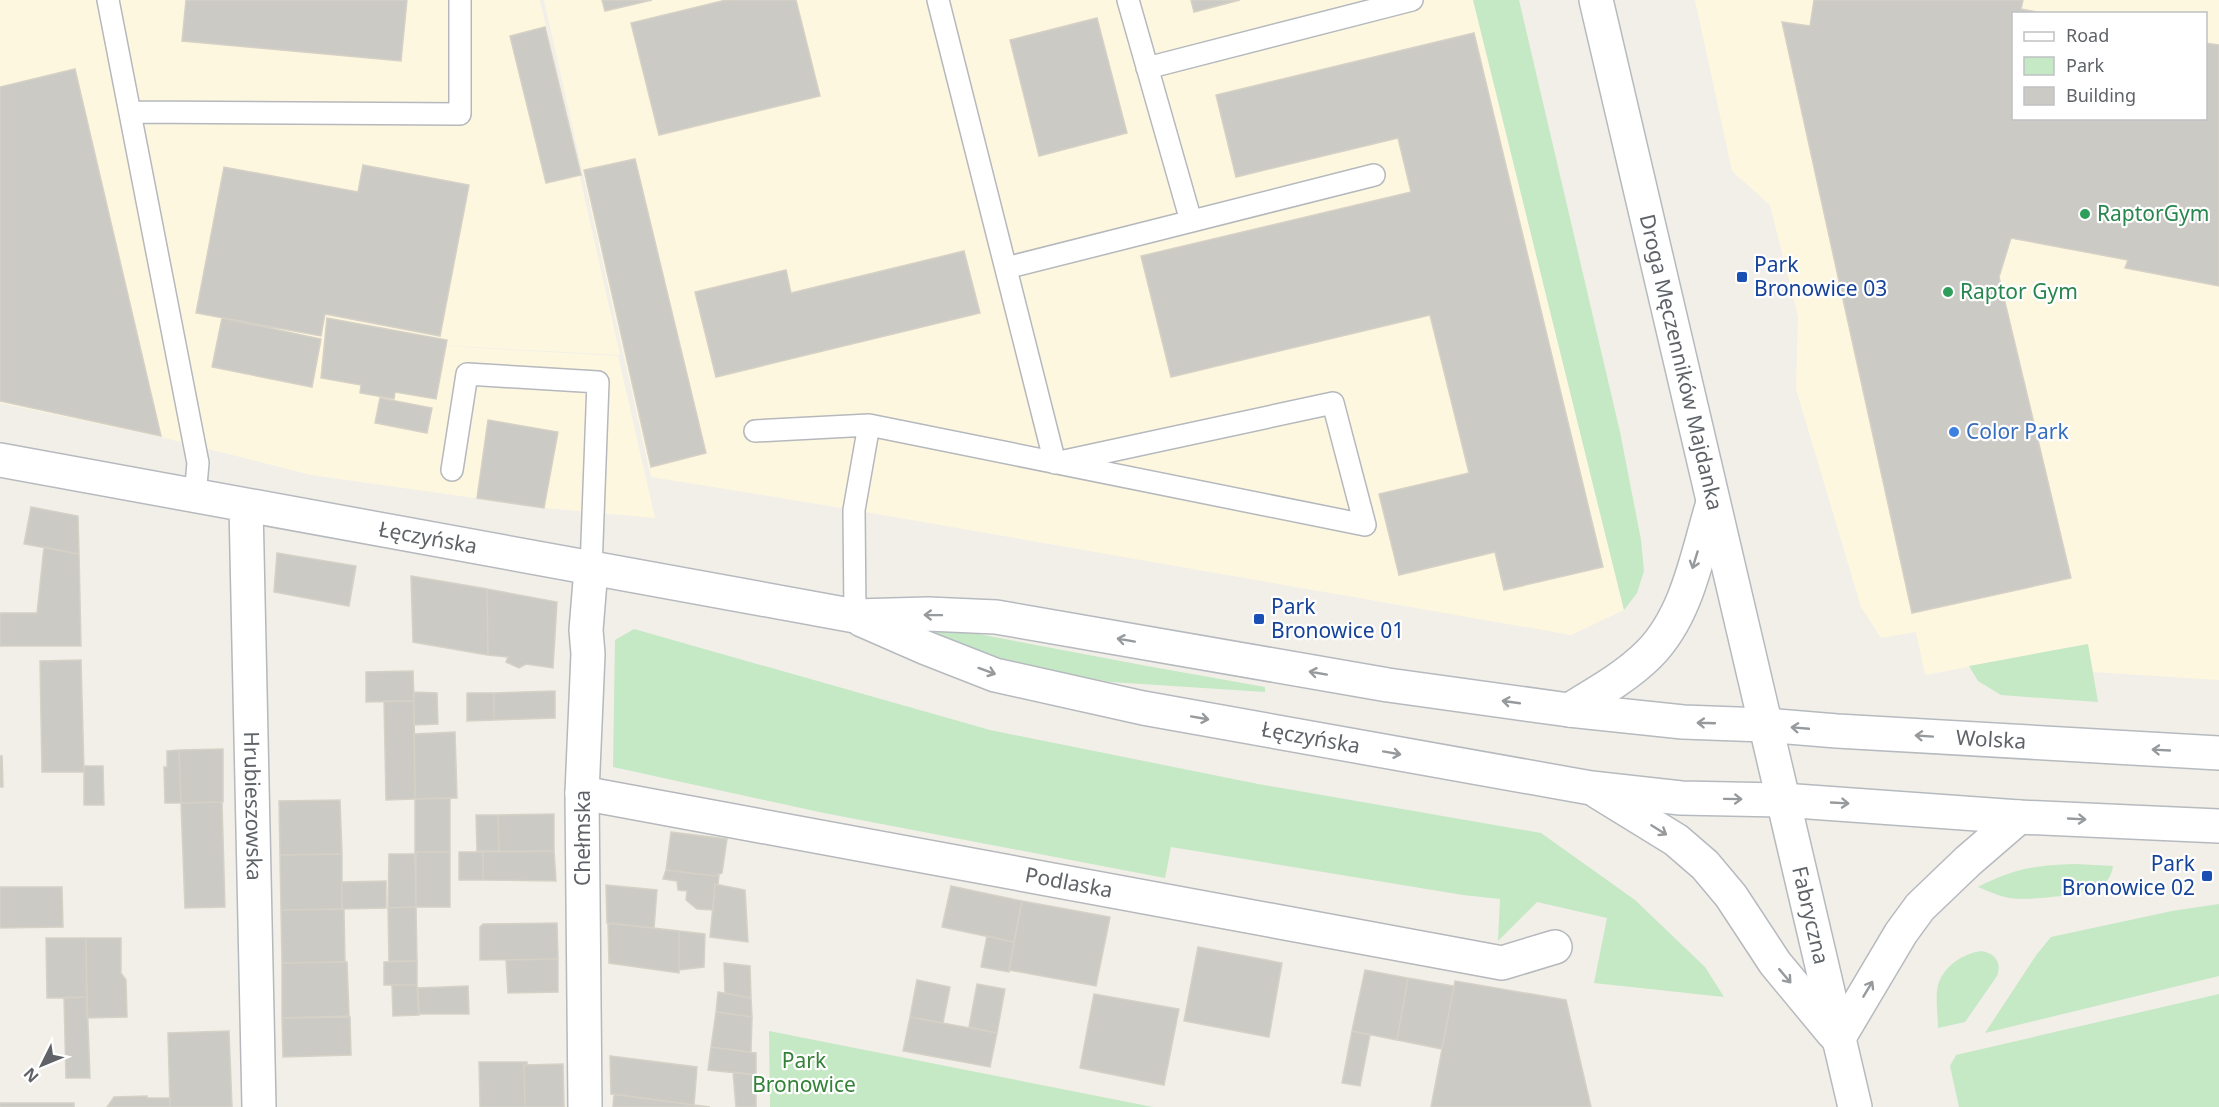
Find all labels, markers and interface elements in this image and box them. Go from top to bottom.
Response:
legend [2012,12,2207,120]
text: Road [2066,23,2109,47]
text: Park [2066,53,2104,77]
text: Building [2066,83,2136,107]
place label: RaptorGym [2097,199,2209,227]
marker: RaptorGym [2078,207,2092,221]
street label: Droga Męczenników Majdanka [1634,211,1730,513]
place label: Park Bronowice 03 [1754,250,1887,302]
marker: Park Bronowice 03 [1735,270,1749,284]
place label: Raptor Gym [1960,277,2078,305]
marker: Raptor Gym [1941,285,1955,299]
place label: Color Park [1966,417,2069,445]
marker: Color Park [1947,425,1961,439]
street label: Łęczyńska [377,514,480,560]
one-way arrow [1689,550,1700,569]
place label: Park Bronowice 01 [1271,592,1404,644]
one-way arrow [924,609,944,620]
marker: Park Bronowice 01 [1252,612,1266,626]
one-way arrow [1117,634,1137,645]
one-way arrow [977,667,996,678]
one-way arrow [1309,667,1329,678]
one-way arrow [1502,696,1522,707]
one-way arrow [1190,713,1210,724]
street label: Łęczyńska [1259,714,1362,760]
one-way arrow [1696,717,1716,729]
one-way arrow [1791,722,1811,733]
street label: Wolska [1955,723,2027,755]
street label: Hrubieszowska [238,731,269,881]
one-way arrow [1915,731,1934,742]
one-way arrow [2151,745,2171,756]
one-way arrow [1382,747,1402,758]
street label: Chełmska [568,790,596,886]
one-way arrow [1723,793,1743,805]
one-way arrow [1830,798,1850,809]
one-way arrow [2067,814,2087,825]
one-way arrow [1650,825,1667,837]
place label: Park Bronowice 02 [2062,849,2196,901]
street label: Podlaska [1023,860,1115,904]
street label: Fabryczna [1786,863,1836,967]
marker: Park Bronowice 02 [2200,869,2214,883]
one-way arrow [1779,968,1792,984]
one-way arrow [1863,981,1875,998]
north arrow [12,1035,72,1095]
park label: Park Bronowice [752,1046,856,1098]
text: N [19,1063,44,1087]

